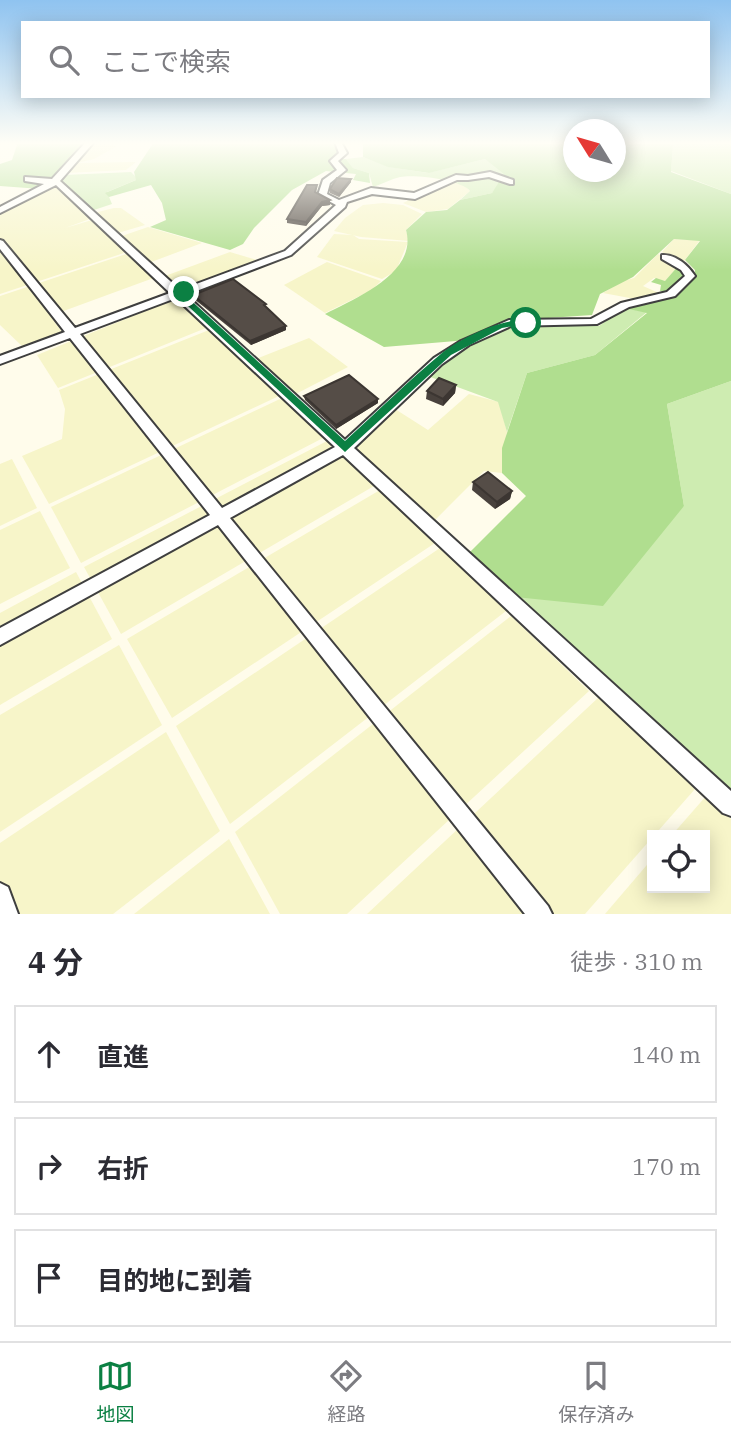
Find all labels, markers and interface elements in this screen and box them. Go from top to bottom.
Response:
search box [21,21,710,98]
icon: search [45,41,83,79]
text: ここで検索 [101,44,231,78]
north arrow [563,119,626,182]
route end [168,276,199,307]
route start [510,307,541,338]
map controls [647,830,710,893]
button: locate [647,830,710,893]
text: 4 分 [28,942,83,981]
text: 徒歩 · 310 m [570,946,703,976]
icon: ahead [30,1035,68,1073]
text: 直進 [97,1039,149,1073]
text: 140 m [632,1039,701,1069]
icon: right [30,1147,68,1185]
text: 右折 [97,1151,149,1185]
text: 170 m [632,1151,701,1181]
icon: arrive [30,1259,68,1297]
text: 目的地に到着 [97,1263,253,1297]
tab: 地図 [96,1357,135,1426]
tab: 経路 [327,1357,366,1426]
tab: 保存済み [558,1357,635,1426]

